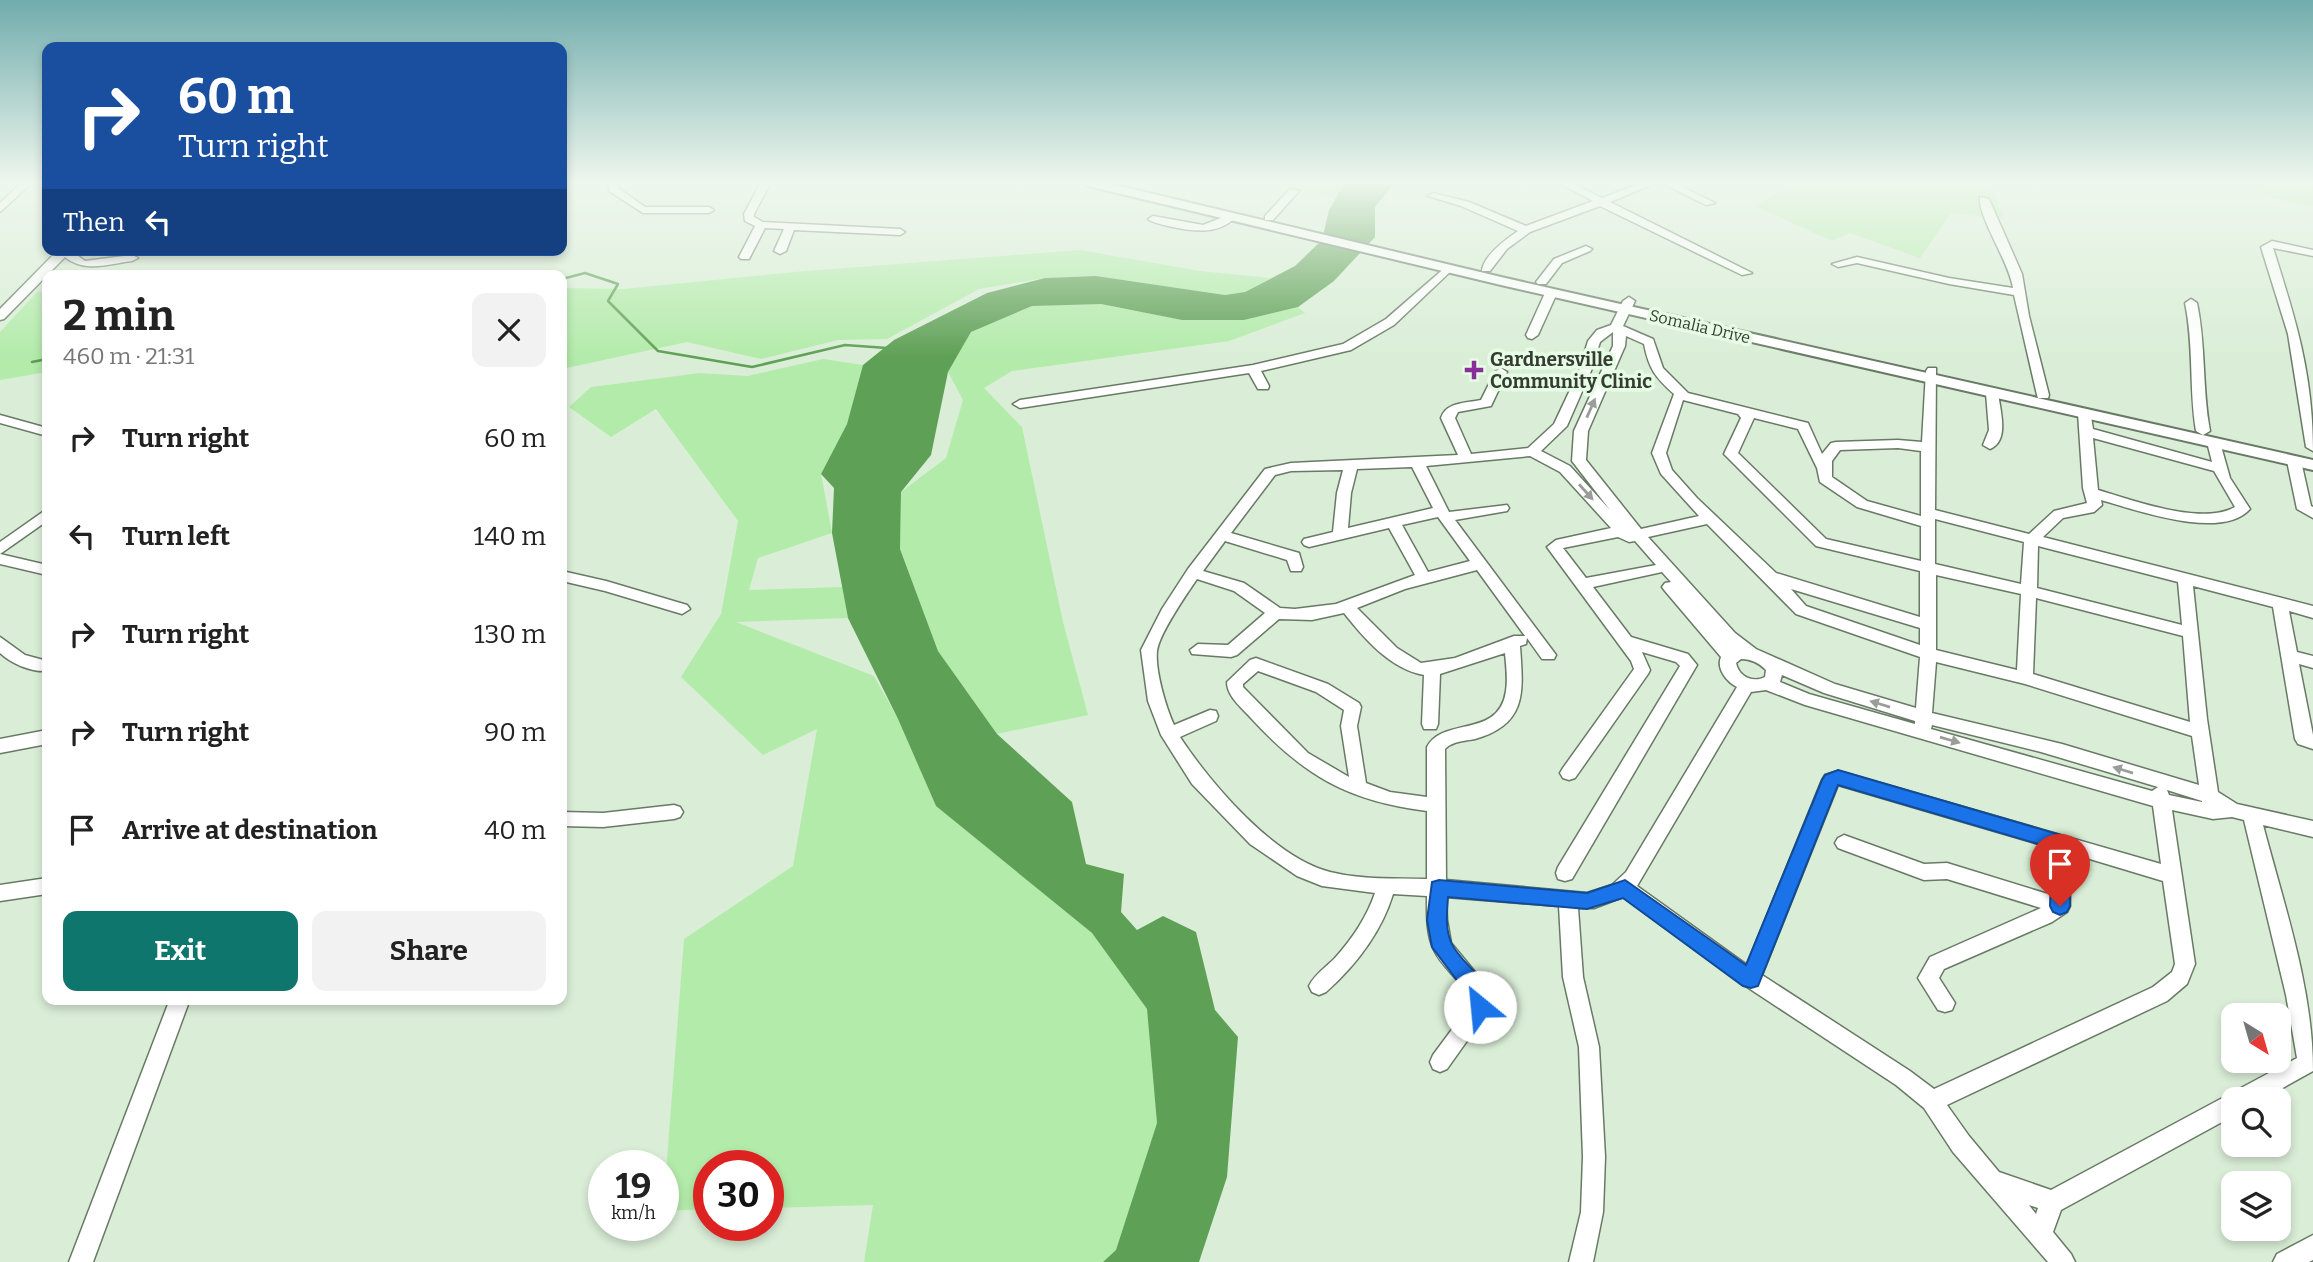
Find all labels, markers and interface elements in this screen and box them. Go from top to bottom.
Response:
text: 60 m [178,67,294,126]
icon: right [63,70,154,161]
text: Turn right [178,127,329,165]
icon: left [139,203,177,241]
text: Then [63,207,125,238]
text: 2 min [63,291,175,341]
button: close [472,293,546,367]
street label: Somalia Drive [1647,306,1752,347]
text: 460 m · 21:31 [63,342,194,370]
place label: Gardnersville Community Clinic [1490,348,1652,393]
marker: Gardnersville Community Clinic [1464,360,1484,380]
one-way arrow [1585,398,1597,418]
icon: right [63,419,101,457]
text: Turn right [122,423,249,454]
text: 60 m [484,423,546,454]
one-way arrow [1578,483,1594,500]
icon: left [63,517,101,555]
text: Turn left [122,521,230,552]
text: 140 m [474,521,546,552]
icon: right [63,615,101,653]
text: Turn right [122,619,249,650]
text: 130 m [474,619,546,650]
one-way arrow [1869,699,1890,709]
icon: right [63,713,101,751]
text: Turn right [122,717,249,748]
text: 90 m [484,717,546,748]
one-way arrow [1940,736,1961,746]
one-way arrow [2112,764,2133,774]
icon: arrive [63,811,101,849]
text: Arrive at destination [122,815,377,846]
text: 40 m [484,815,546,846]
pin [2030,834,2090,906]
icon: arrive [2041,845,2079,883]
button: Exit [63,911,298,991]
button: Share [312,911,546,991]
position arrow [1443,970,1517,1044]
north arrow [2221,1003,2291,1073]
map controls [2221,1003,2291,1241]
button: search [2221,1087,2291,1157]
speed limit sign: 30 [693,1150,784,1241]
text: 19 [616,1165,651,1207]
button: layers [2221,1171,2291,1241]
text: km/h [611,1202,656,1224]

